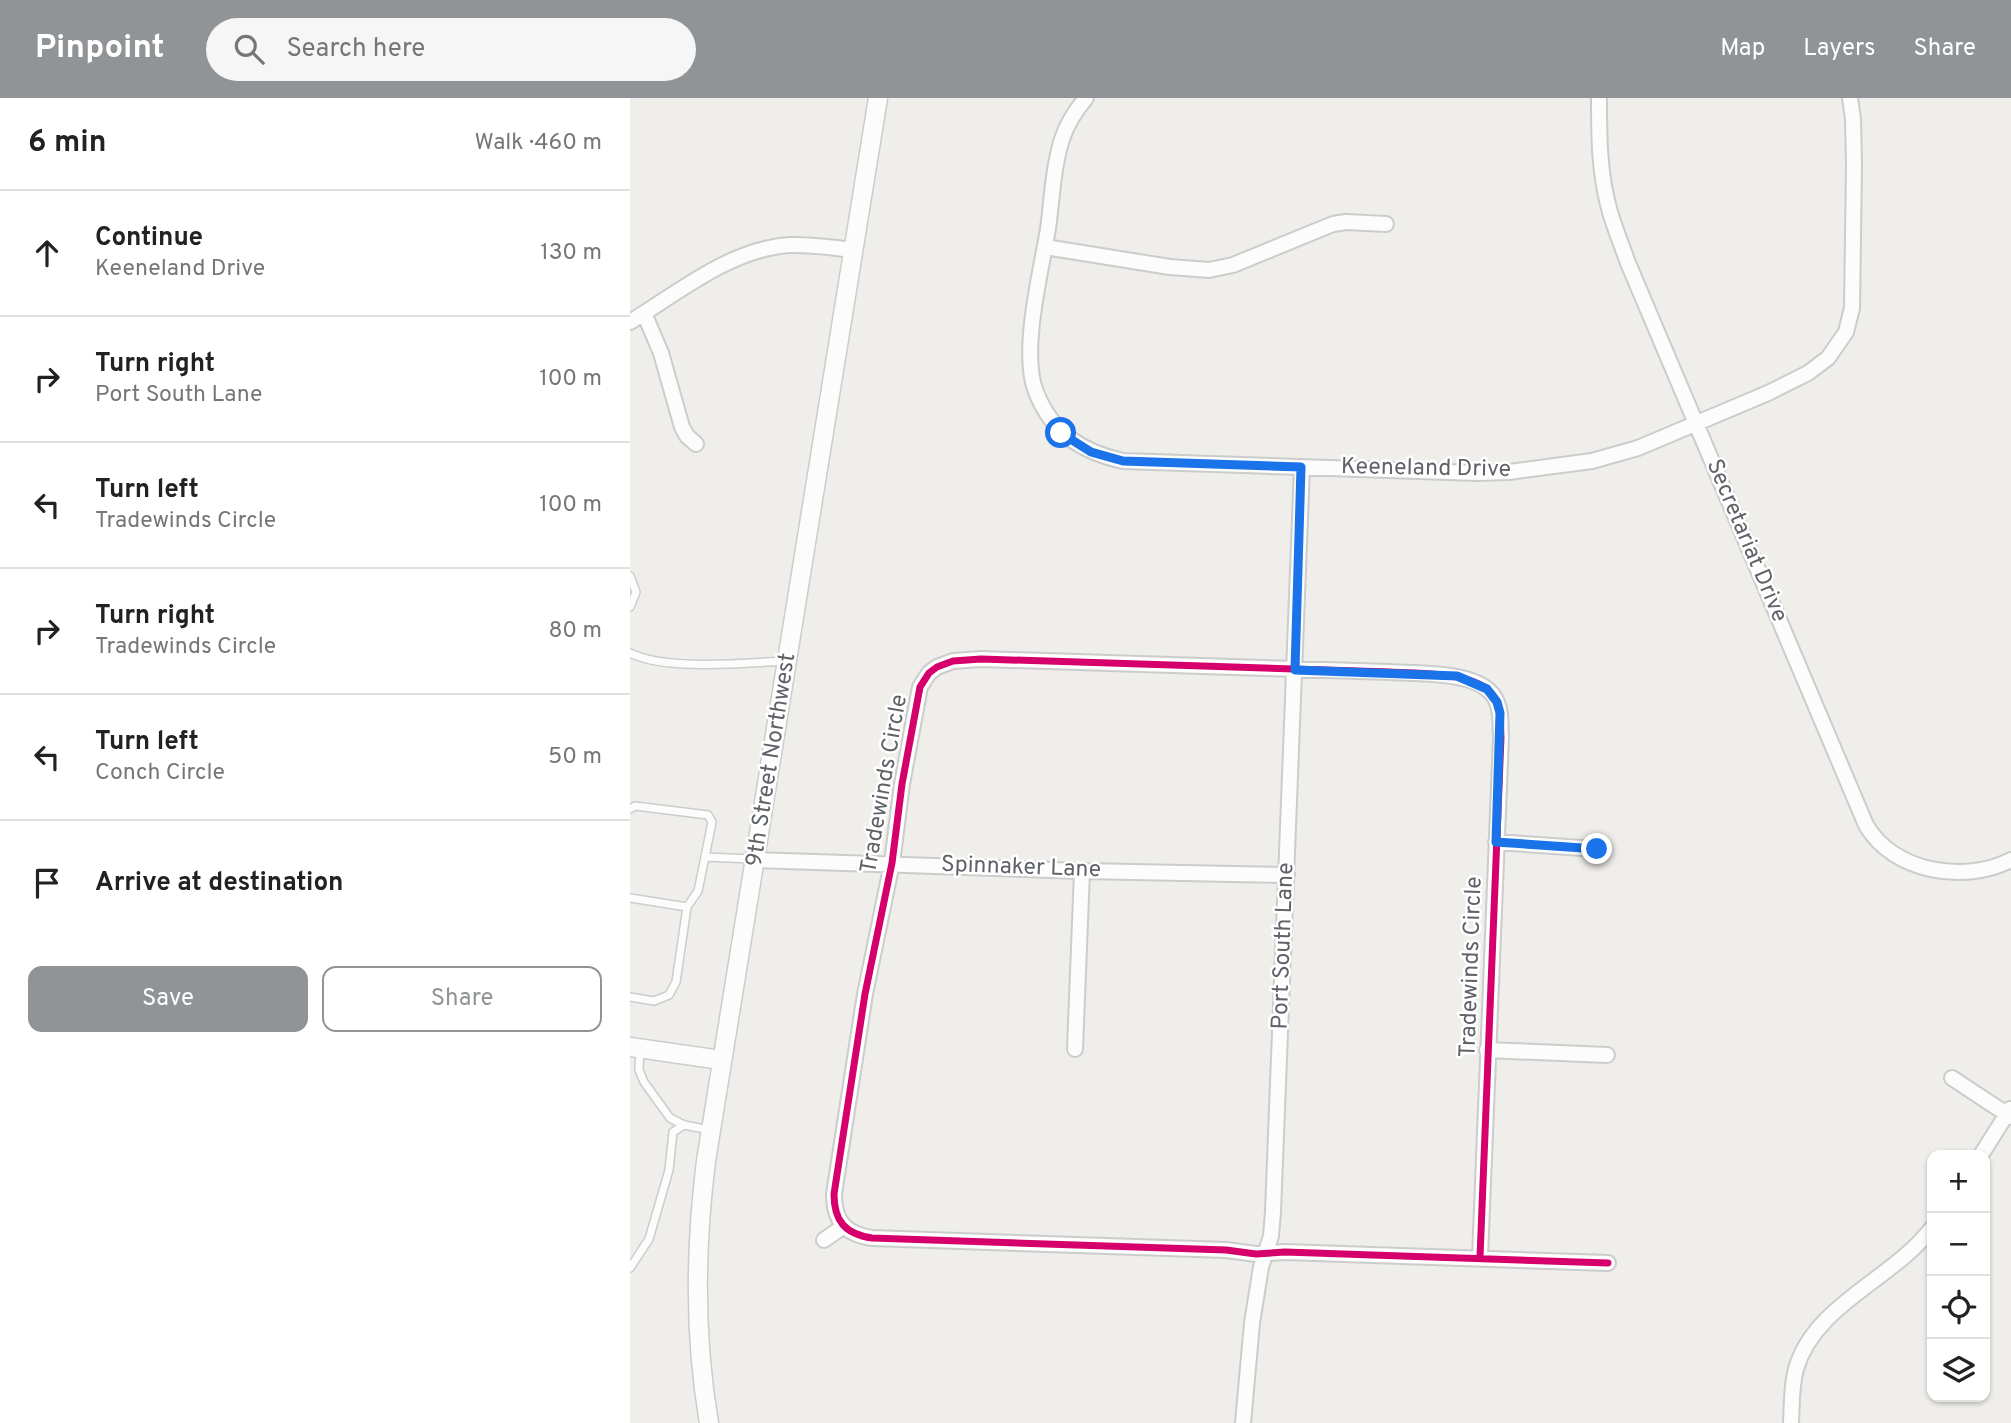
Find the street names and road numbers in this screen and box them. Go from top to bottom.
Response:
street label: Keeneland Drive [1341,453,1511,485]
street label: Secretariat Drive [1699,455,1793,627]
street label: 9th Street Northwest [741,651,803,869]
street label: Tradewinds Circle [855,692,915,876]
street label: Spinnaker Lane [940,851,1102,885]
street label: Port South Lane [1267,862,1301,1030]
street label: Tradewinds Circle [1454,876,1490,1058]

